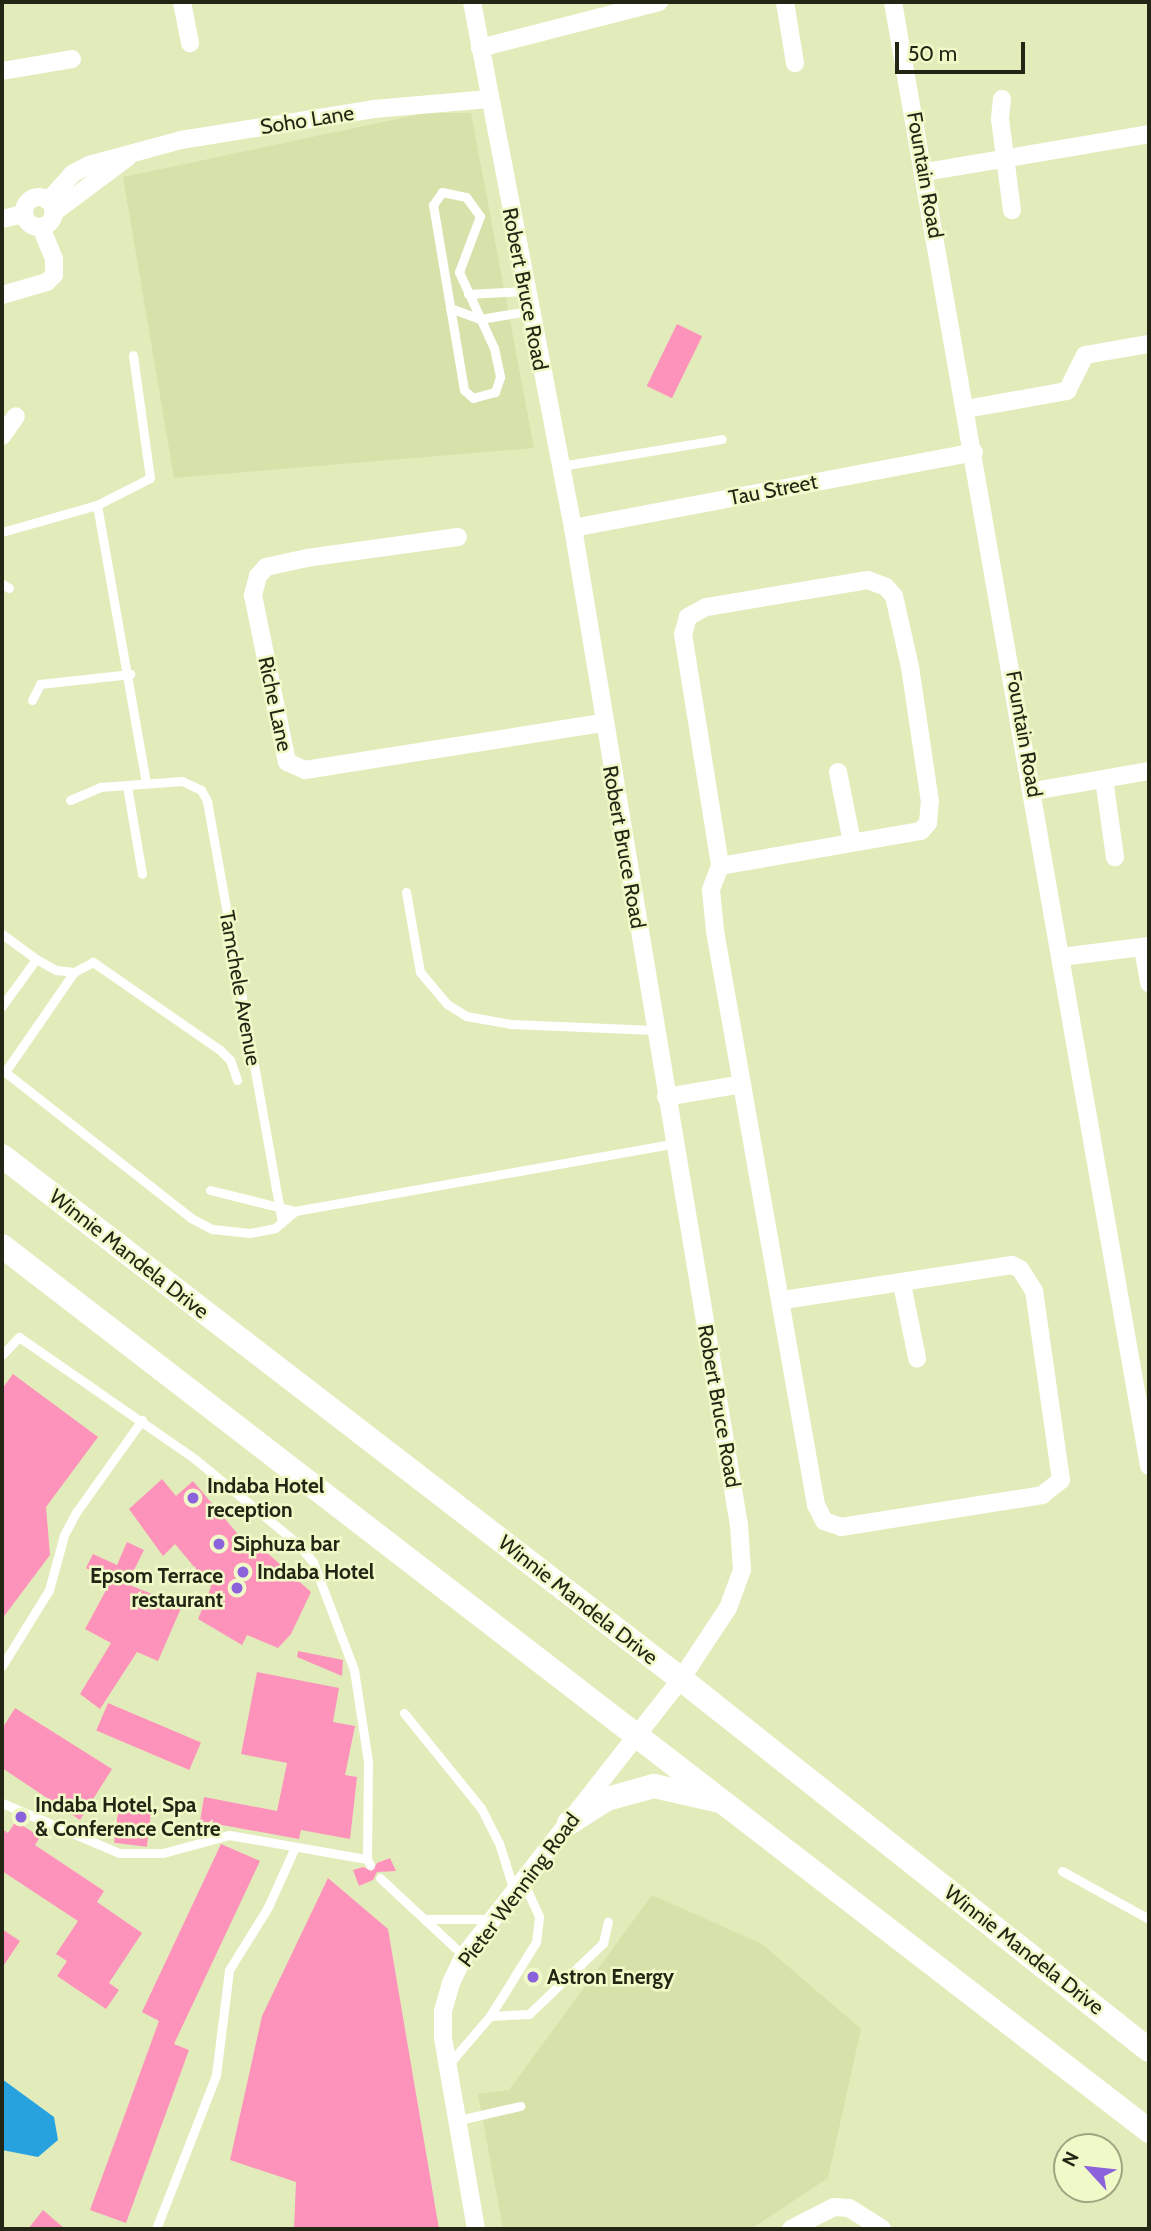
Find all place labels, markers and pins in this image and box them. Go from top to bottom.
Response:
place label: Indaba Hotel reception [207,1473,324,1523]
marker: Indaba Hotel reception [185,1490,201,1506]
place label: Siphuza bar [233,1531,340,1557]
marker: Siphuza bar [211,1536,227,1552]
place label: Indaba Hotel [257,1559,374,1585]
place label: Epsom Terrace restaurant [90,1563,223,1613]
marker: Indaba Hotel [235,1564,251,1580]
marker: Epsom Terrace restaurant [229,1580,245,1596]
place label: Indaba Hotel, Spa & Conference Centre [35,1792,221,1842]
marker: Indaba Hotel, Spa & Conference Centre [13,1809,29,1825]
place label: Astron Energy [547,1964,674,1990]
marker: Astron Energy [525,1969,541,1985]

